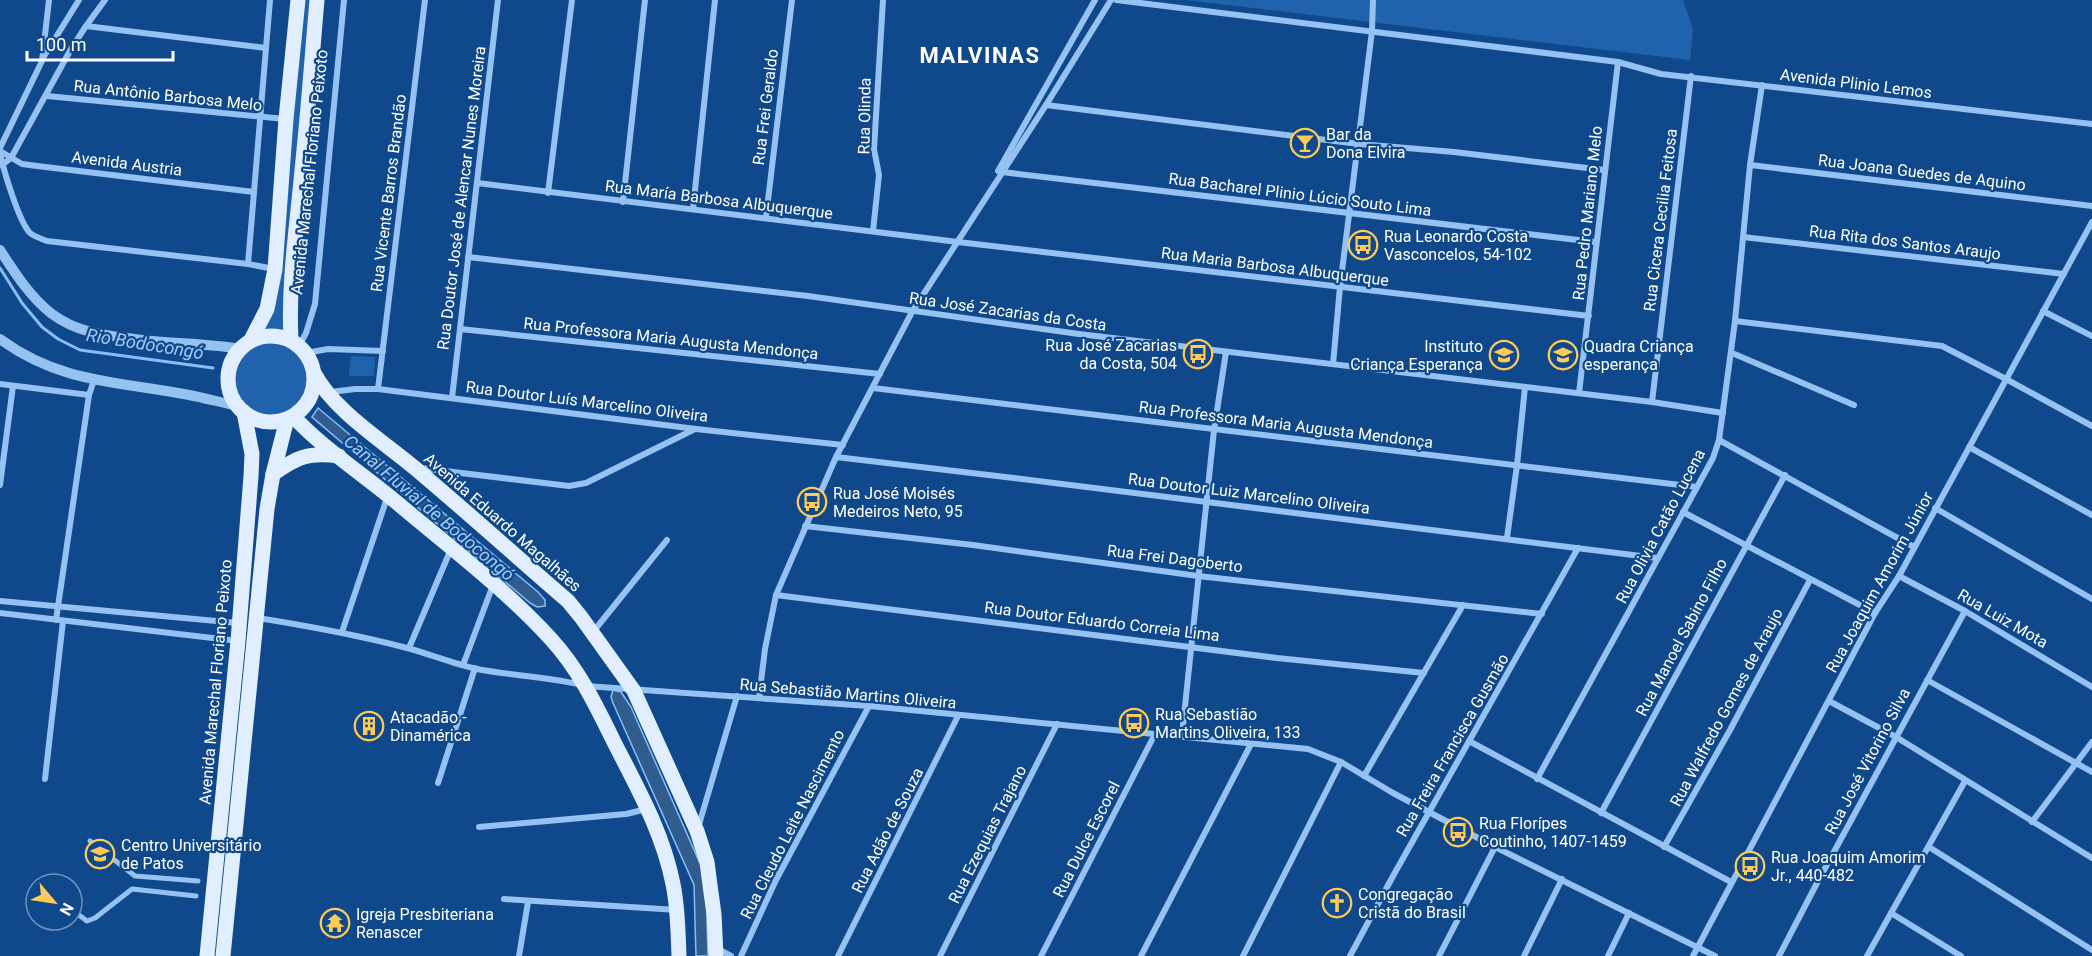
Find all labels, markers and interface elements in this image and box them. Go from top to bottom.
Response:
scale bar [27,24,172,62]
text: 100 m [36,34,87,55]
district label: MALVINAS [920,43,1040,68]
street label: Rua Doutor José de Alencar Nunes Moreira [433,45,490,351]
street label: Rua Frei Geraldo [749,48,782,166]
street label: Avenida Marechal Floriano Peixoto [287,49,332,295]
street label: Avenida Plinio Lemos [1779,65,1933,102]
street label: Rua Antônio Barbosa Melo [73,76,263,115]
street label: Rua Olinda [854,77,875,155]
street label: Rua Vicente Barros Brandão [367,93,410,293]
place label: Bar da Dona Elvira [1326,125,1406,162]
street label: Rua Pedro Mariano Melo [1569,125,1606,301]
bar icon: Bar da Dona Elvira [1289,127,1321,159]
street label: Rua Cicera Cecilia Feitosa [1640,128,1681,313]
street label: Avenida Austria [71,147,183,180]
street label: Rua Joana Guedes de Aquino [1817,150,2027,195]
street label: Rua Bacharel Plinio Lúcio Souto Lima [1167,169,1432,220]
street label: Rua María Barbosa Albuquerque [604,176,834,223]
street label: Rua Rita dos Santos Araujo [1808,221,2002,264]
place label: Rua Leonardo Costa Vasconcelos, 54-102 [1384,227,1532,264]
bus stop icon: Rua Leonardo Costa Vasconcelos, 54-102 [1347,229,1379,261]
street label: Rua Maria Barbosa Albuquerque [1160,243,1390,290]
street label: Rua José Zacarias da Costa [908,288,1108,335]
street label: Rua Professora Maria Augusta Mendonça [523,314,819,363]
water label: Rio Bodocongó [85,324,205,363]
place label: Rua José Zacarias da Costa, 504 [1045,336,1177,373]
place label: Instituto Criança Esperança [1350,337,1483,374]
place label: Quadra Criança esperança [1584,337,1694,374]
bus stop icon: Rua José Zacarias da Costa, 504 [1182,338,1214,370]
school or university icon: Instituto Criança Esperança [1488,339,1520,371]
school or university icon: Quadra Criança esperança [1547,339,1579,371]
street label: Rua Doutor Luís Marcelino Oliveira [465,377,709,426]
street label: Rua Professora Maria Augusta Mendonça [1138,397,1434,452]
water label: Canal Fluvial de Bodocongó [340,430,519,585]
street label: Rua Olivia Catão Lucena [1612,446,1709,607]
street label: Avenida Eduardo Magalhães [420,449,585,596]
street label: Rua Doutor Luiz Marcelino Oliveira [1127,469,1371,518]
place label: Rua José Moisés Medeiros Neto, 95 [833,484,963,521]
bus stop icon: Rua José Moisés Medeiros Neto, 95 [796,486,828,518]
street label: Rua Joaquim Amorim Júnior [1822,488,1937,676]
street label: Rua Frei Dagoberto [1106,541,1244,576]
street label: Rua Manoel Sabino Filho [1632,555,1731,719]
street label: Avenida Marechal Floriano Peixoto [195,559,236,805]
street label: Rua Luiz Mota [1954,585,2051,652]
street label: Rua Doutor Eduardo Correia Lima [983,598,1221,645]
street label: Rua Walfredo Gomes de Araujo [1666,605,1787,810]
street label: Rua Freira Francisca Gusmão [1392,650,1513,840]
street label: Rua Sebastião Martins Oliveira [739,675,957,712]
street label: Rua José Vitorino Silva [1821,685,1914,838]
place label: Rua Sebastião Martins Oliveira, 133 [1155,705,1300,742]
bus stop icon: Rua Sebastião Martins Oliveira, 133 [1118,707,1150,739]
place label: Atacadão - Dinamérica [390,708,471,745]
building icon: Atacadão - Dinamérica [353,710,385,742]
street label: Rua Cleudo Leite Nascimento [736,726,849,922]
street label: Rua Ezequias Trajano [944,762,1031,906]
street label: Rua Adão de Souza [848,764,927,896]
street label: Rua Dulce Escorel [1049,778,1124,901]
place label: Rua Florípes Coutinho, 1407-1459 [1479,814,1627,851]
bus stop icon: Rua Florípes Coutinho, 1407-1459 [1442,816,1474,848]
place label: Centro Universitário de Patos [121,836,262,873]
school or university icon: Centro Universitário de Patos [84,838,116,870]
place label: Rua Joaquim Amorim Jr., 440-482 [1771,848,1926,885]
bus stop icon: Rua Joaquim Amorim Jr., 440-482 [1734,850,1766,882]
north arrow [24,872,84,932]
place label: Congregação Cristã do Brasil [1358,885,1466,922]
church icon: Congregação Cristã do Brasil [1321,887,1353,919]
text: N [56,899,78,919]
place label: Igreja Presbiteriana Renascer [356,905,494,942]
temple icon: Igreja Presbiteriana Renascer [319,907,351,939]

